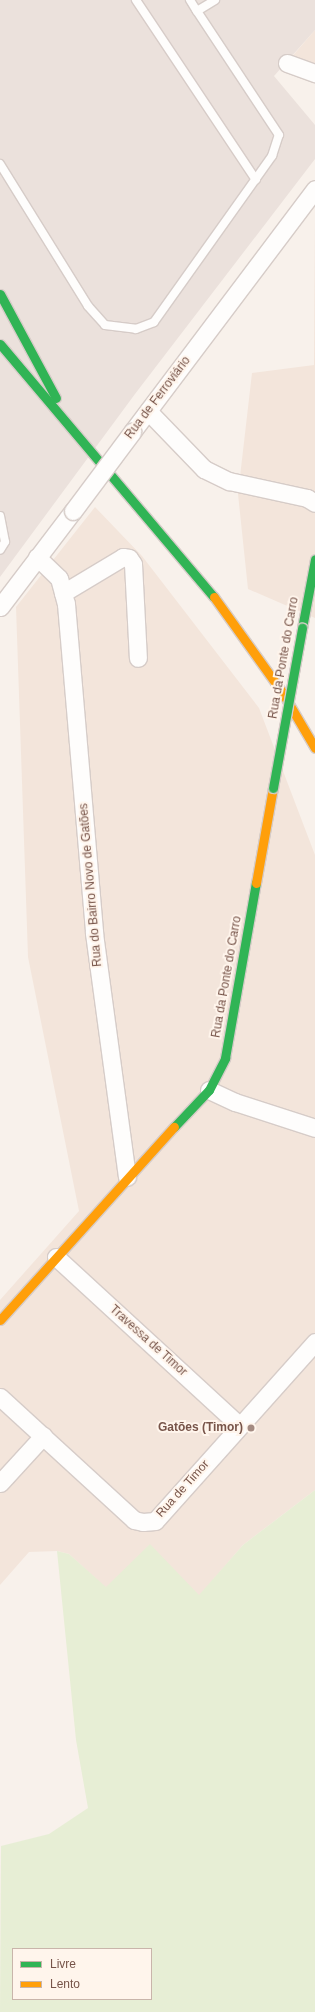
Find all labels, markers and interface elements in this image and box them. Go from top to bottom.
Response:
street label: Rua de Ferroviário [122,354,194,442]
street label: Rua da Ponte do Carro [266,596,302,720]
street label: Rua do Bairro Novo de Gatões [77,803,105,967]
street label: Rua da Ponte do Carro [209,915,245,1039]
street label: Travessa de Timor [106,1302,190,1380]
place label: Gatões (Timor) [158,1421,243,1435]
marker: Gatões (Timor) [246,1423,256,1433]
street label: Rua de Timor [153,1457,213,1521]
legend [12,1948,152,2000]
text: Livre [50,1957,76,1971]
text: Lento [50,1977,80,1991]

